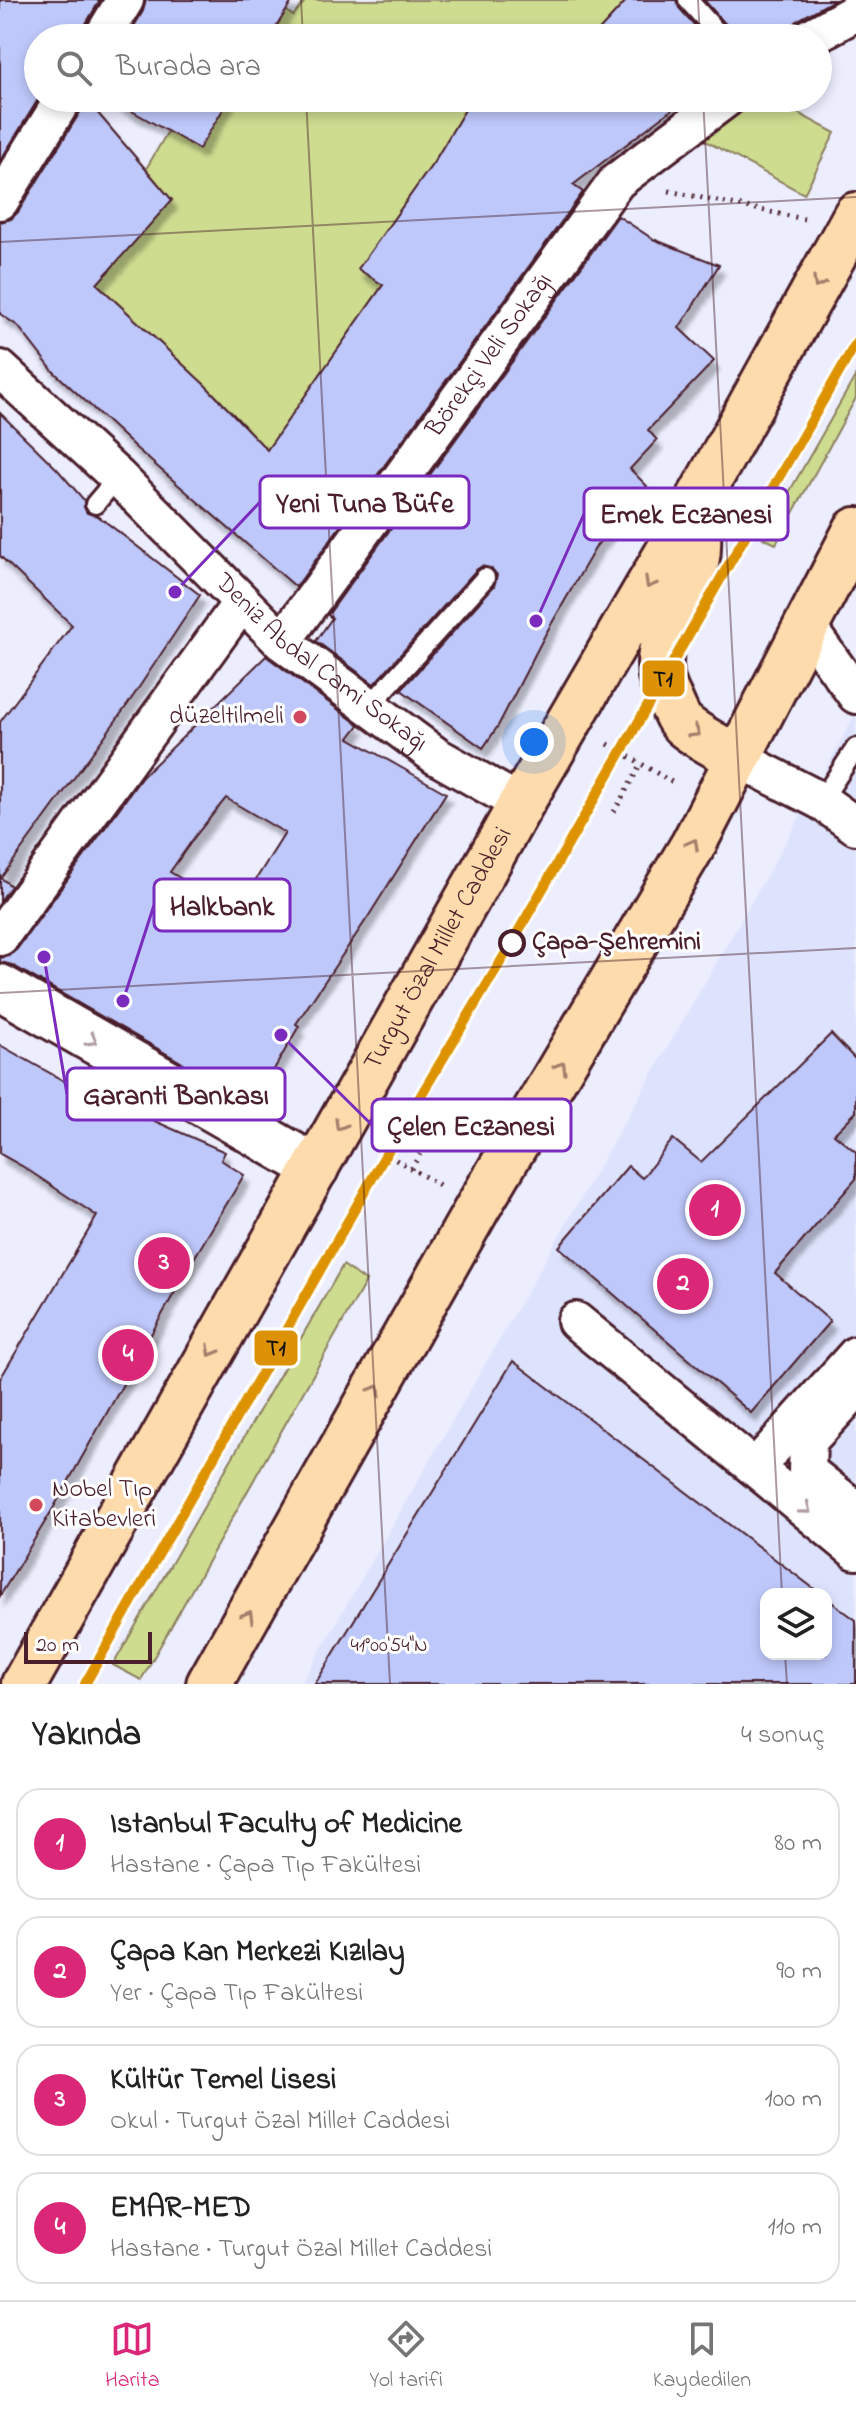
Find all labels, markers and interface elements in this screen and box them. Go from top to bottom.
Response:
search box [24,24,832,112]
icon: search [52,46,96,90]
text: Burada ara [116,46,261,90]
street label: Börekçi Veli Sokağı [417,265,563,447]
one-way arrow [813,275,828,290]
callout: Yeni Tuna Büfe [260,476,469,528]
text: Yeni Tuna Büfe [275,485,455,526]
callout: Emek Eczanesi [584,488,788,540]
text: Emek Eczanesi [600,496,772,537]
street label: Deniz Abdal Cami Sokağı [205,564,435,762]
one-way arrow [644,575,660,589]
line badge: T1 [641,659,686,698]
text: T1 [653,665,673,697]
place label: düzeltilmeli [169,698,284,736]
marker: düzeltilmeli [291,708,309,726]
your location [514,722,554,762]
one-way arrow [686,722,701,737]
street label: Turgut Özal Millet Caddesi [355,820,523,1078]
one-way arrow [684,837,699,852]
callout: Halkbank [154,879,290,931]
text: Halkbank [170,888,275,929]
place label: Çapa-Şehremini [532,924,701,962]
marker: Çapa-Şehremini [499,930,525,956]
one-way arrow [83,1030,98,1046]
one-way arrow [551,1061,567,1076]
callout: Garanti Bankası [67,1068,285,1120]
text: Garanti Bankası [83,1077,269,1118]
callout: Çelen Eczanesi [372,1099,571,1151]
text: Çelen Eczanesi [387,1108,555,1149]
one-way arrow [334,1116,350,1131]
pin: 1 [689,1180,741,1240]
pin: 3 [138,1233,190,1293]
pin: 2 [657,1254,709,1314]
pin: 4 [102,1325,154,1385]
line badge: T1 [253,1329,299,1367]
text: T1 [266,1334,286,1366]
one-way arrow [206,1342,222,1357]
one-way arrow [366,1384,382,1399]
place label: Nobel Tıp Kitabevleri [52,1471,156,1539]
marker: Nobel Tıp Kitabevleri [27,1496,45,1514]
one-way arrow [796,1499,811,1514]
map controls [760,1588,832,1660]
button: layers [760,1588,832,1660]
one-way arrow [238,1610,254,1625]
scale bar [24,1628,152,1664]
text: 20 m [36,1630,79,1662]
text: 41°00'54"N [350,1632,428,1661]
text: Yakında [32,1711,141,1761]
text: 4 sonuç [741,1717,824,1755]
text: Istanbul Faculty of Medicine [110,1803,462,1847]
text: 1 [56,1825,64,1863]
text: 80 m [774,1825,822,1863]
text: Hastane · Çapa Tıp Fakültesi [110,1847,421,1885]
text: Çapa Kan Merkezi Kızılay [110,1931,405,1975]
text: 2 [54,1953,66,1991]
text: 90 m [776,1953,822,1991]
text: Yer · Çapa Tıp Fakültesi [110,1975,363,2013]
text: Kültür Temel Lisesi [110,2059,336,2103]
text: 3 [55,2081,65,2119]
text: 100 m [765,2081,822,2119]
text: Okul · Turgut Özal Millet Caddesi [110,2103,450,2141]
text: EMAR-MED [110,2187,251,2231]
text: 4 [55,2209,65,2247]
text: 110 m [768,2209,822,2247]
text: Hastane · Turgut Özal Millet Caddesi [110,2231,492,2269]
tab: Harita [105,2317,160,2397]
tab: Yol tarifi [369,2317,443,2397]
tab: Kaydedilen [653,2317,751,2397]

